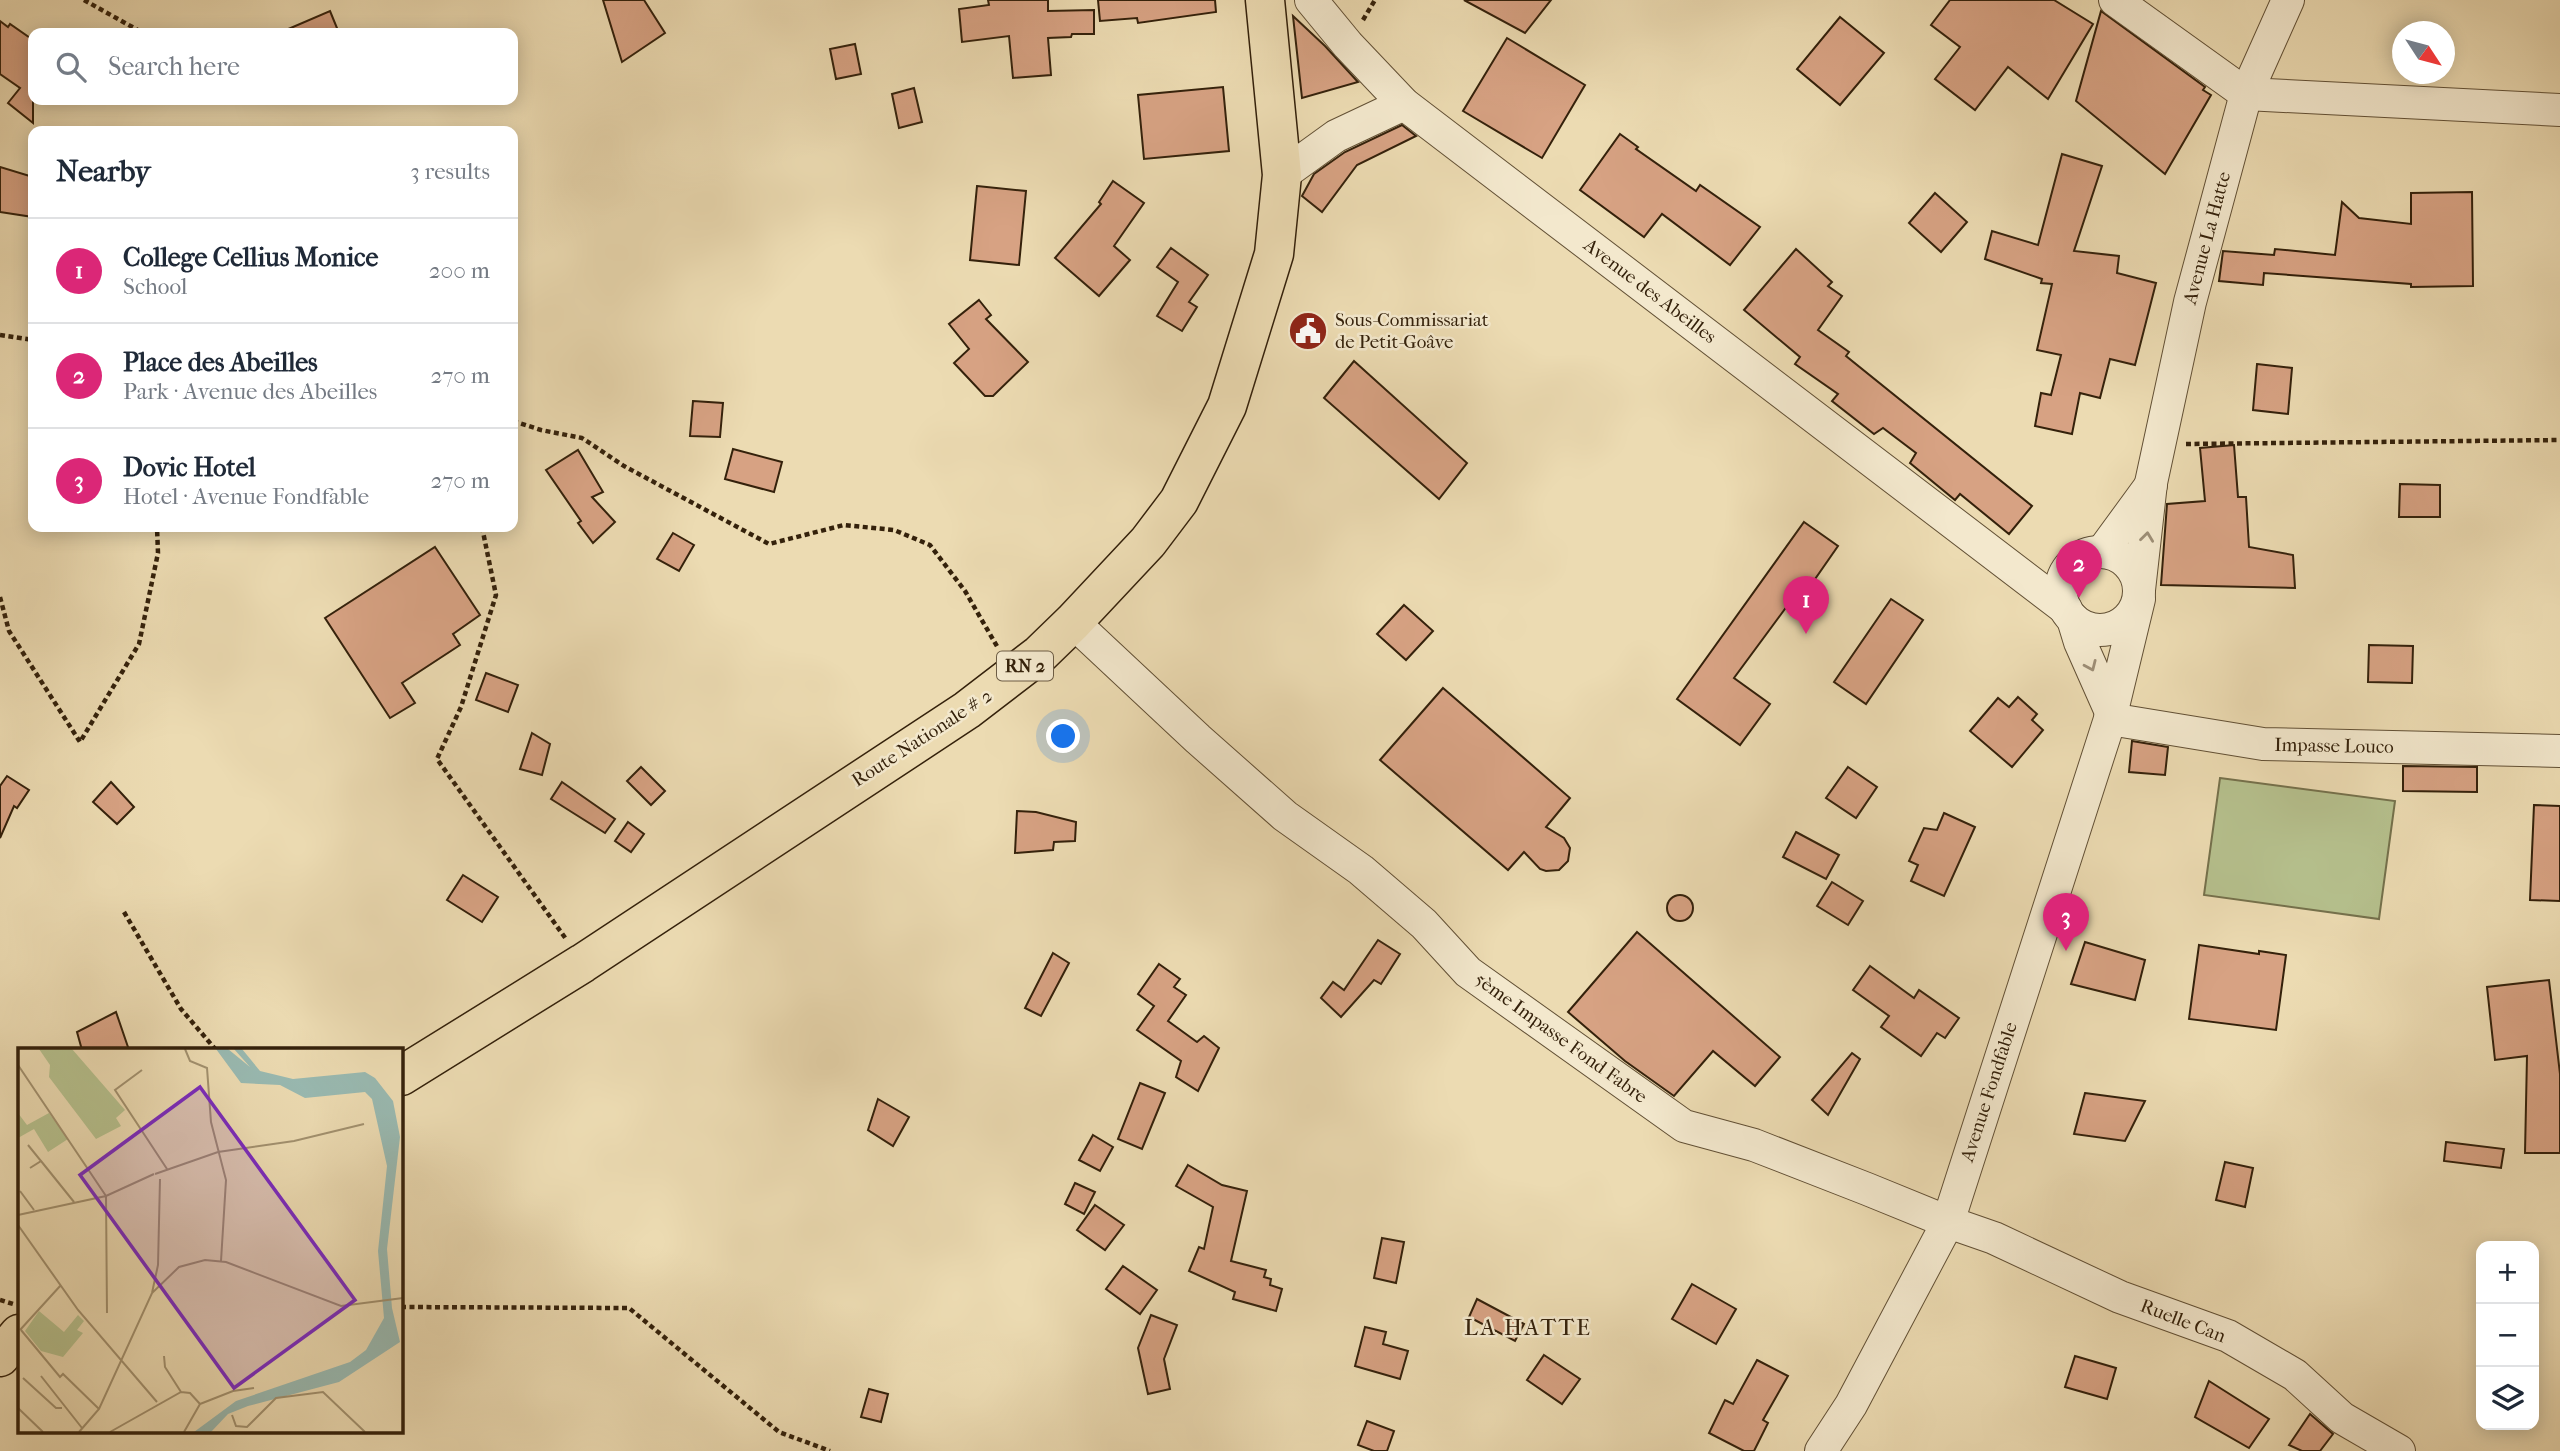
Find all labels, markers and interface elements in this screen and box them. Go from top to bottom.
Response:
north arrow [2392,21,2455,84]
search box [28,28,518,105]
icon: search [52,48,90,86]
text: Search here [108,51,240,82]
text: Nearby [56,154,151,189]
text: 3 results [410,158,490,185]
street label: Avenue La Hatte [2178,169,2235,308]
street label: Avenue des Abeilles [1579,233,1721,348]
text: College Cellius Monice [123,242,378,273]
text: 1 [75,257,83,284]
text: 200 m [429,257,490,284]
text: School [123,273,187,300]
place label: Sous-Commissariat de Petit-Goâve [1335,309,1489,353]
public building icon: Sous-Commissariat de Petit-Goâve [1287,310,1329,352]
text: Place des Abeilles [123,347,318,378]
text: 2 [73,362,85,389]
text: 270 m [430,362,490,389]
text: Park · Avenue des Abeilles [123,378,377,405]
text: Dovic Hotel [123,452,256,483]
text: 3 [74,467,84,494]
text: 270 m [430,467,490,494]
text: Hotel · Avenue Fondfable [123,483,369,510]
one-way arrow [2139,531,2154,543]
pin: 2 [2056,540,2102,598]
pin: 1 [1783,576,1829,634]
road number: RN 2 [997,652,1053,680]
one-way arrow [2083,659,2097,671]
street label: Route Nationale # 2 [848,684,996,792]
your location [1046,719,1080,753]
street label: Impasse Louco [2274,734,2394,758]
pin: 3 [2043,893,2089,951]
street label: 5ème Impasse Fond Fabre [1471,968,1651,1108]
street label: Avenue Fondfable [1956,1019,2022,1166]
inset map [18,1048,402,1434]
map controls [2476,1241,2539,1430]
button: + [2476,1241,2539,1304]
street label: Ruelle Can [2137,1295,2229,1347]
button: − [2476,1304,2539,1367]
district label: LA HATTE [1464,1314,1592,1341]
button: layers [2476,1367,2539,1430]

